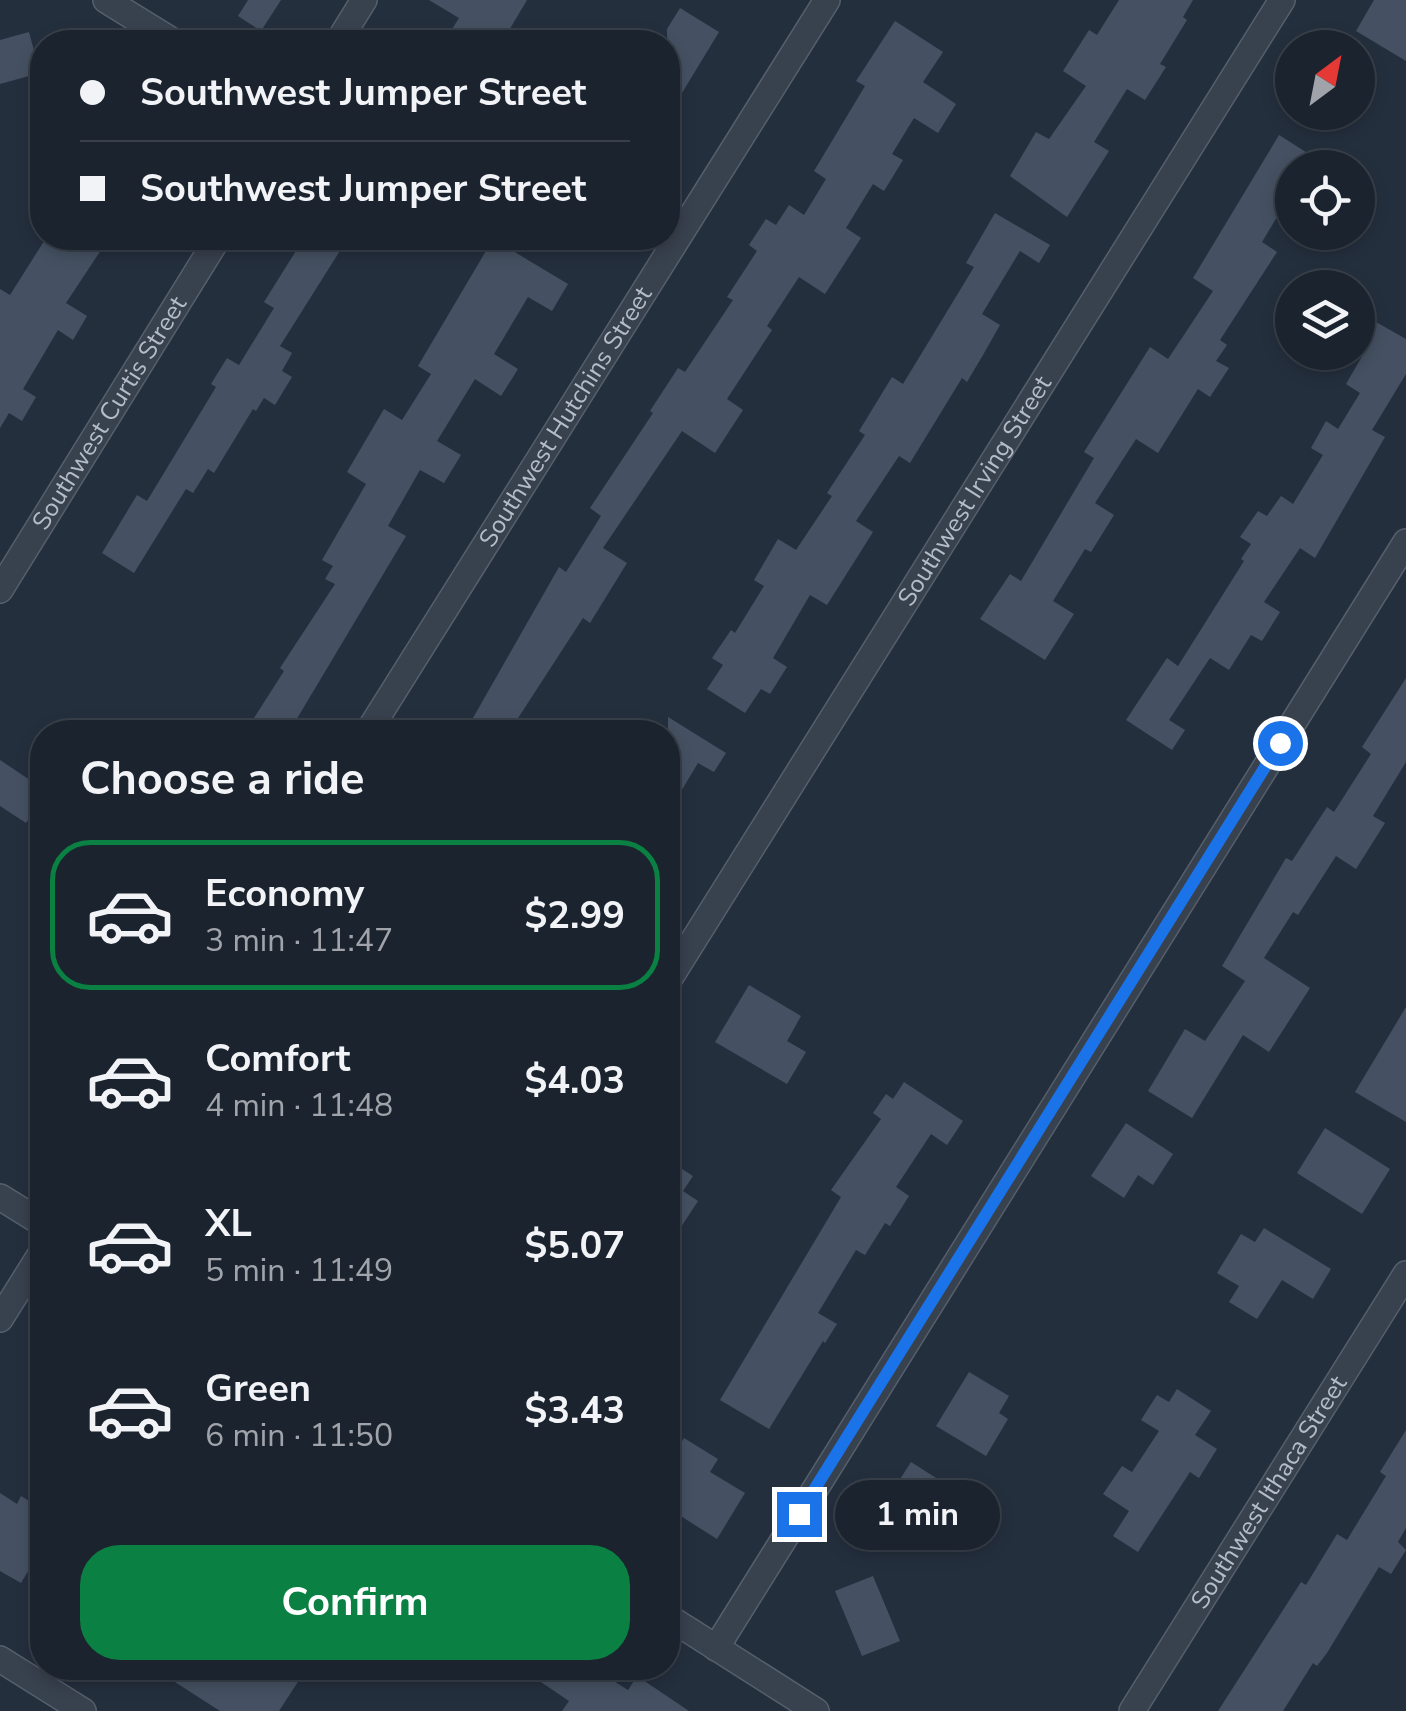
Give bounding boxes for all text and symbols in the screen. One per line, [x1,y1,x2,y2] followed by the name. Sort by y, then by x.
[1275,30,1375,130] north arrow
[1275,30,1375,370] map controls
[140,67,586,118] text: Southwest Jumper Street
[1275,150,1375,250] button: locate
[140,163,586,214] text: Southwest Jumper Street
[1275,270,1375,370] button: layers
[471,280,660,554] street label: Southwest Hutchins Street
[24,290,195,536] street label: Southwest Curtis Street
[890,369,1060,613] street label: Southwest Irving Street
[1258,721,1303,766] route start
[80,749,365,810] text: Choose a ride
[205,868,364,919] text: Economy
[85,870,175,960] icon: car
[524,890,625,941] text: $2.99
[205,919,393,962] text: 3 min · 11:47
[205,1033,350,1084] text: Comfort
[85,1035,175,1125] icon: car
[524,1055,625,1106] text: $4.03
[205,1084,393,1127] text: 4 min · 11:48
[205,1198,252,1249] text: XL
[85,1200,175,1290] icon: car
[524,1220,625,1271] text: $5.07
[205,1249,393,1292] text: 5 min · 11:49
[205,1363,311,1414] text: Green
[85,1365,175,1455] icon: car
[1183,1369,1355,1616] street label: Southwest Ithaca Street
[524,1385,625,1436] text: $3.43
[205,1414,393,1457] text: 6 min · 11:50
[834,1479,999,1549] callout: 1 min
[777,1492,822,1537] route end
[876,1493,959,1536] text: 1 min
[80,1545,630,1660] button: Confirm

